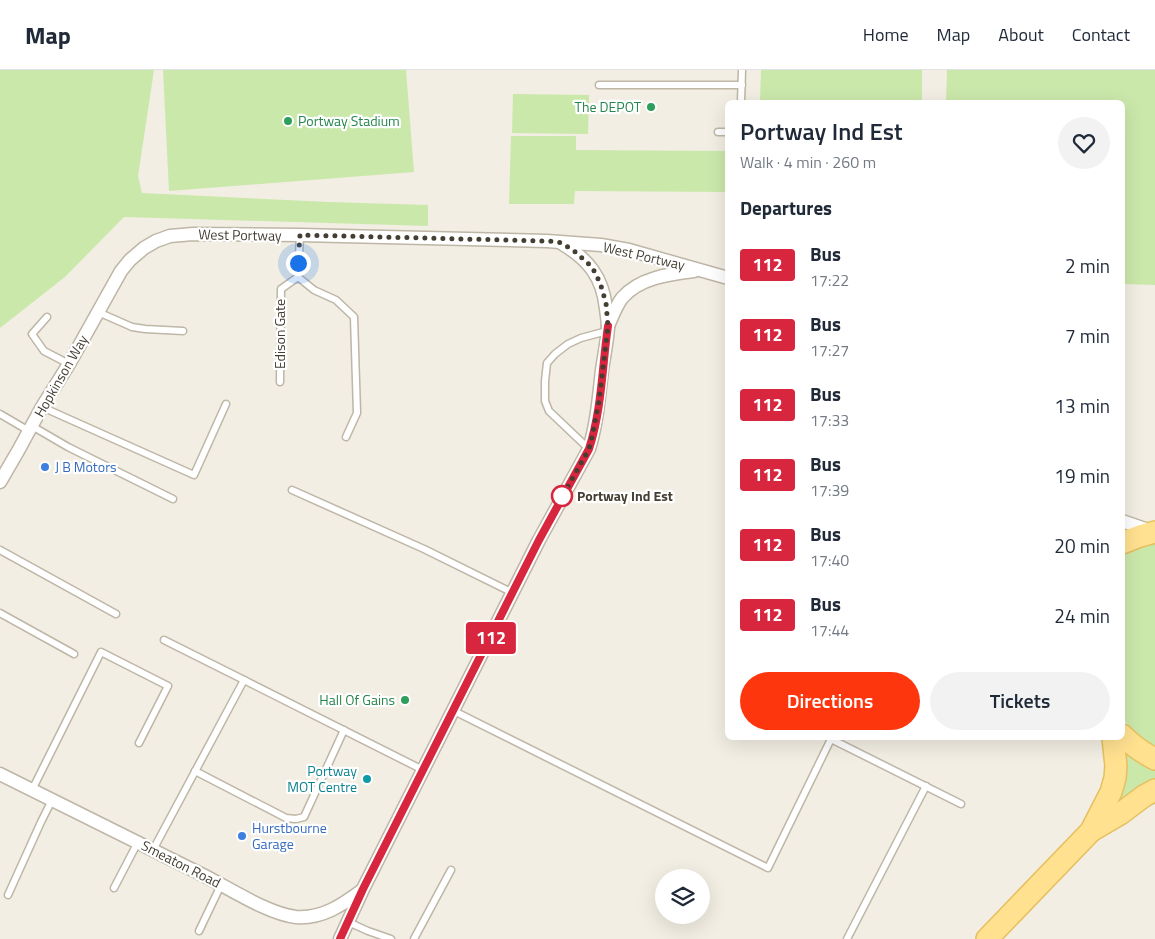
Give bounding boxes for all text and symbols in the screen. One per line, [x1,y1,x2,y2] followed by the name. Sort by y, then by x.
[25,17,71,53] text: Map
[863,21,909,48] text: Home
[937,21,970,48] text: Map
[998,21,1044,48] text: About
[1072,21,1130,48] text: Contact
[575,96,642,117] place label: The DEPOT
[645,101,657,113] marker: The DEPOT
[298,110,400,131] place label: Portway Stadium
[740,113,903,149] text: Portway Ind Est
[282,115,294,127] marker: Portway Stadium
[1058,117,1110,169] button: heart
[740,150,876,174] text: Walk · 4 min · 260 m
[740,193,832,222] text: Departures
[198,223,282,246] street label: West Portway
[601,236,687,275] street label: West Portway
[810,239,841,268] text: Bus
[286,251,311,276] your location
[752,251,783,278] text: 112
[1065,251,1110,280] text: 2 min
[810,268,849,292] text: 17:22
[269,299,290,369] street label: Edison Gate
[810,309,841,338] text: Bus
[752,321,783,348] text: 112
[1065,321,1110,350] text: 7 min
[29,331,93,421] street label: Hopkinson Way
[810,338,849,362] text: 17:27
[810,379,841,408] text: Bus
[752,391,783,418] text: 112
[1054,391,1110,420] text: 13 min
[810,408,849,432] text: 17:33
[810,449,841,478] text: Bus
[55,456,117,477] place label: J B Motors
[39,461,51,473] marker: J B Motors
[752,461,783,488] text: 112
[1054,461,1110,490] text: 19 min
[810,478,849,502] text: 17:39
[551,485,573,507] marker: Portway Ind Est
[577,485,673,506] place label: Portway Ind Est
[810,519,841,548] text: Bus
[752,531,783,558] text: 112
[1054,531,1110,560] text: 20 min
[810,548,849,572] text: 17:40
[810,589,841,618] text: Bus
[752,601,783,628] text: 112
[1054,601,1110,630] text: 24 min
[810,618,849,642] text: 17:44
[462,622,520,654] line badge: 112
[476,624,506,651] text: 112
[740,672,920,730] button: Directions
[930,672,1110,730] button: Tickets
[319,689,395,710] place label: Hall Of Gains
[399,694,411,706] marker: Hall Of Gains
[287,760,357,797] place label: Portway MOT Centre
[361,773,373,785] marker: Portway MOT Centre
[252,817,327,854] place label: Hurstbourne Garage
[236,830,248,842] marker: Hurstbourne Garage
[138,835,225,893] street label: Smeaton Road
[655,869,710,924] map controls
[655,869,710,924] button: layers

